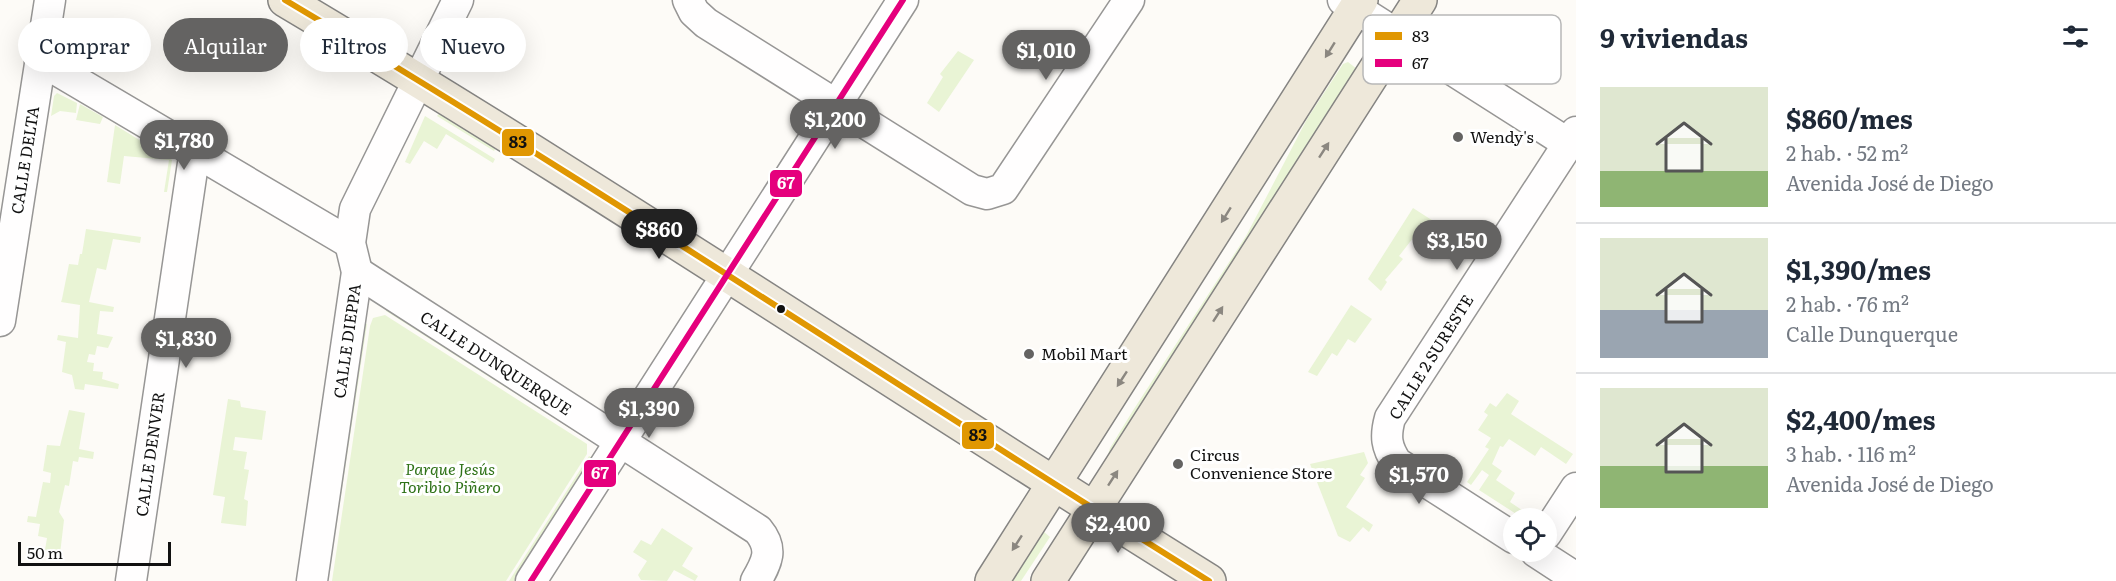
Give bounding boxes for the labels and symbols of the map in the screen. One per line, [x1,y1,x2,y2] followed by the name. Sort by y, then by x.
[1363,15,1561,84] legend
[1412,23,1430,47] text: 83
[997,30,1095,81] pin: $1,010
[1325,41,1336,58] one-way arrow
[1412,50,1429,74] text: 67
[786,99,884,150] pin: $1,200
[4,104,44,216] street label: CALLE DELTA
[135,120,233,171] pin: $1,780
[1470,124,1534,148] place label: Wendy's
[501,128,535,157] line badge: 83
[509,129,527,153] text: 83
[1451,130,1465,144] marker: Wendy's
[1318,142,1329,158] one-way arrow
[769,169,803,198] line badge: 67
[777,170,795,194] text: 67
[1221,206,1232,223] one-way arrow
[623,209,695,260] pin: $860
[1408,220,1506,271] pin: $3,150
[326,282,366,400] street label: CALLE DIEPPA
[1382,289,1478,424] street label: CALLE 2 SURESTE
[775,303,787,315] unlabelled marker
[416,304,577,420] street label: CALLE DUNQUERQUE
[1212,306,1223,322] one-way arrow
[137,318,235,369] pin: $1,830
[1041,341,1128,365] place label: Mobil Mart
[1022,347,1036,361] marker: Mobil Mart
[1117,371,1128,387] one-way arrow
[600,388,698,439] pin: $1,390
[128,390,170,518] street label: CALLE DENVER
[961,421,995,450] line badge: 83
[969,422,987,446] text: 83
[1190,442,1332,484] place label: Circus Convenience Store
[1370,454,1468,505] pin: $1,570
[399,456,501,498] park label: Parque Jesús Toribio Piñero
[1171,457,1185,471] marker: Circus Convenience Store
[583,459,617,488] line badge: 67
[591,460,609,484] text: 67
[1107,470,1118,486] one-way arrow
[1069,503,1167,554] pin: $2,400
[1011,535,1022,551] one-way arrow
[18,539,171,566] scale bar

